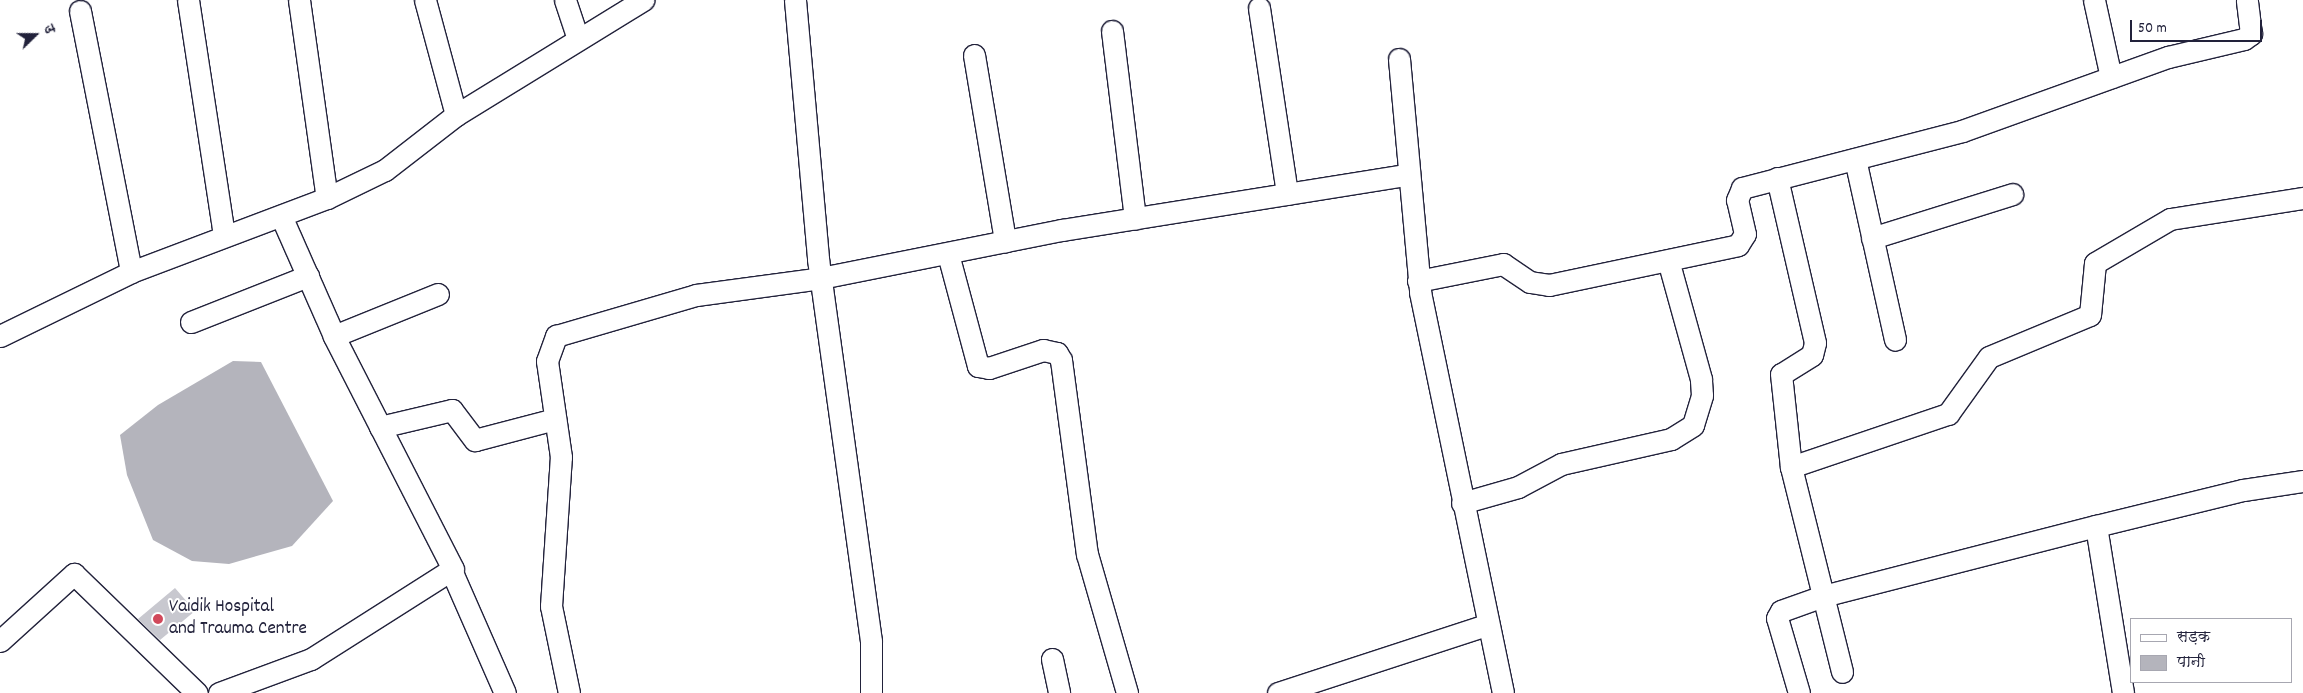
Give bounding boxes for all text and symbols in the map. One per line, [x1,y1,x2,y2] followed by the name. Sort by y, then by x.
[10,10,60,60] north arrow
[2133,10,2266,42] scale bar
[2138,18,2167,40] text: 50 m
[38,22,60,37] text: उ
[169,597,307,641] place label: Vaidik Hospital and Trauma Centre
[151,612,165,626] marker: Vaidik Hospital and Trauma Centre
[2130,618,2293,683] legend
[2177,627,2210,649] text: सड़क
[2177,652,2205,674] text: पानी

